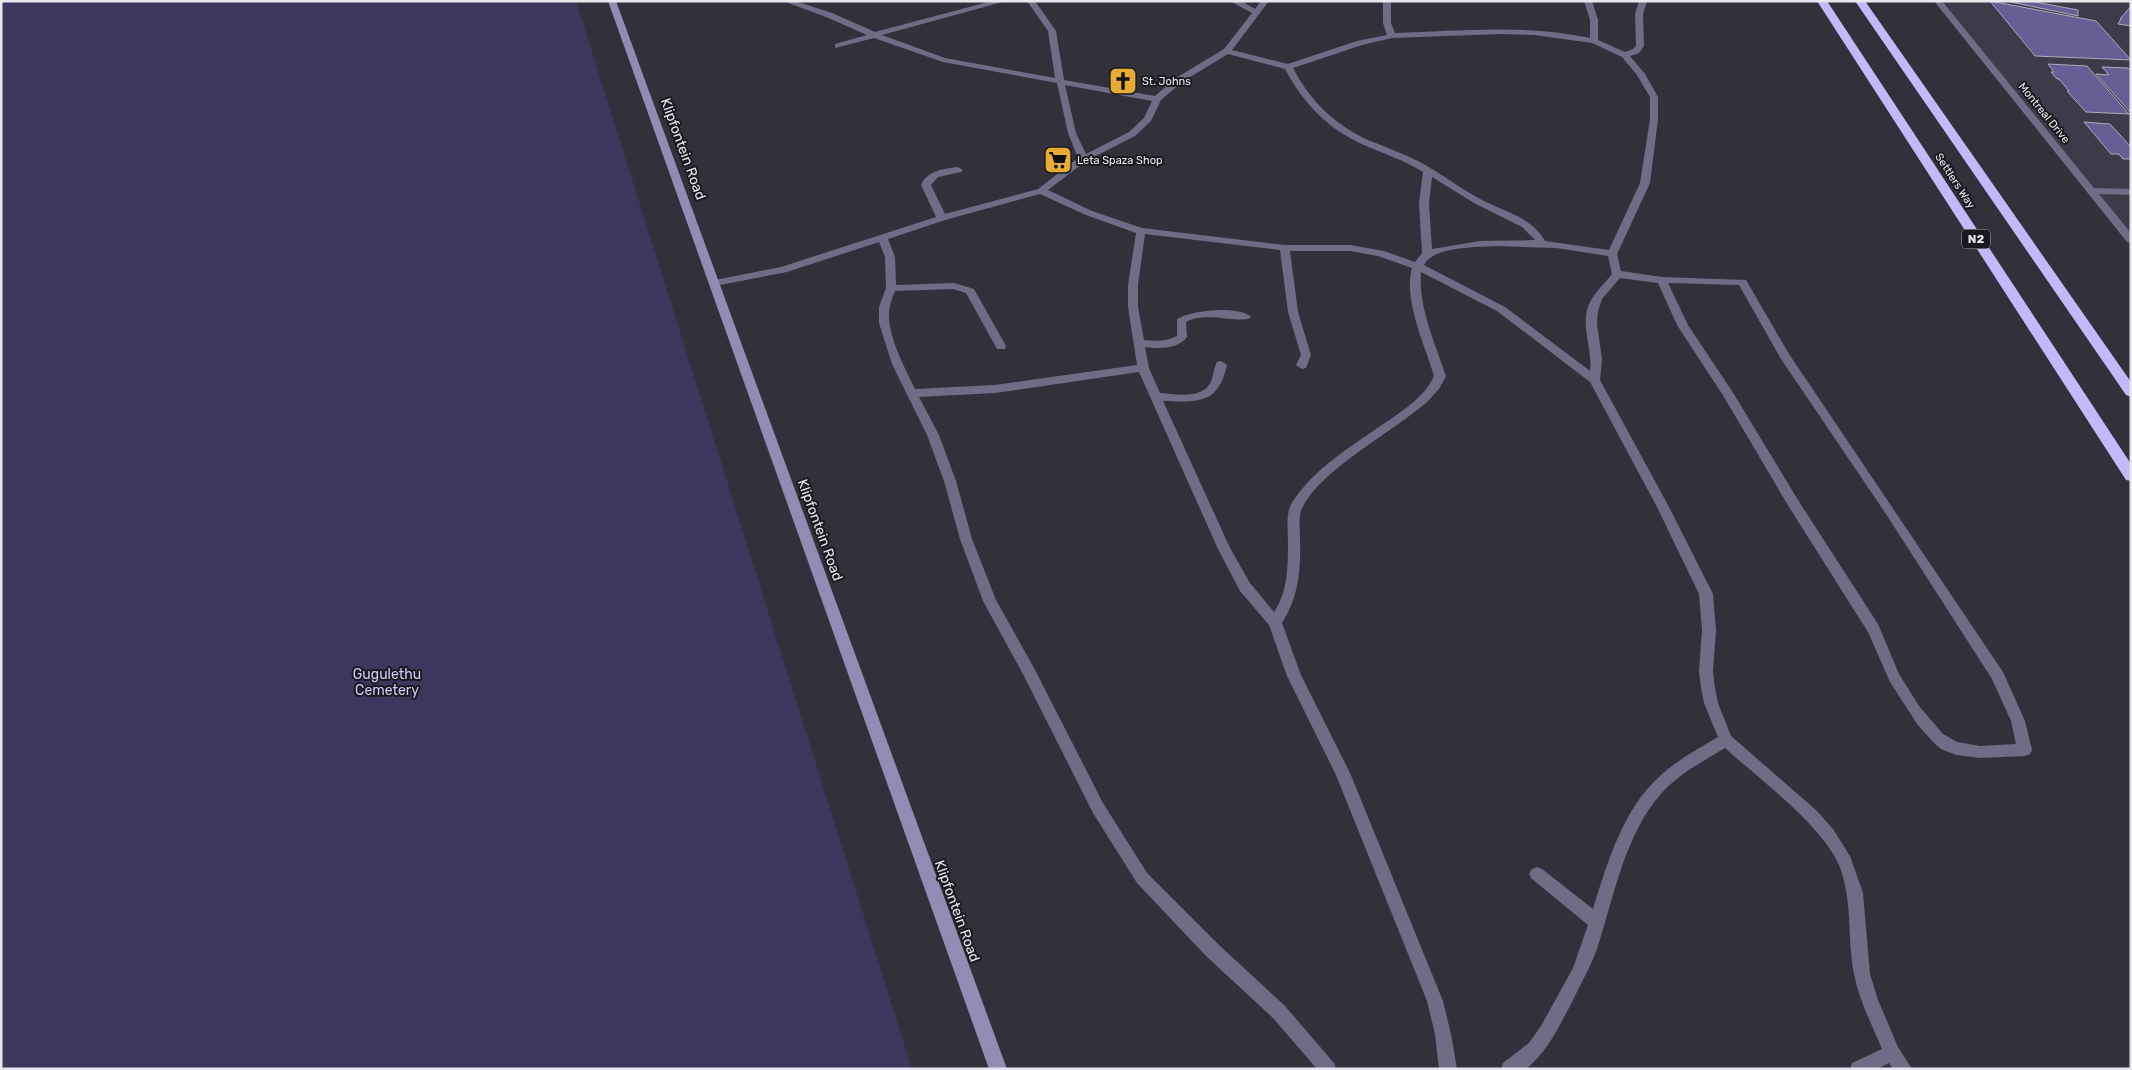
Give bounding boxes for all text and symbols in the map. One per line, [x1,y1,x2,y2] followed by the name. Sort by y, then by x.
[1108,66,1138,96] church icon: St. Johns
[1142,75,1191,88] place label: St. Johns
[2016,80,2072,146] street label: Montreal Drive
[657,96,709,202] street label: Klipfontein Road
[1043,145,1073,175] supermarket icon: Leta Spaza Shop
[1932,151,1978,211] street label: Settlers Way
[1077,154,1163,167] place label: Leta Spaza Shop
[1962,230,1990,248] road number: N2
[794,477,846,583] street label: Klipfontein Road
[353,666,421,699] park label: Gugulethu Cemetery
[931,858,983,964] street label: Klipfontein Road

